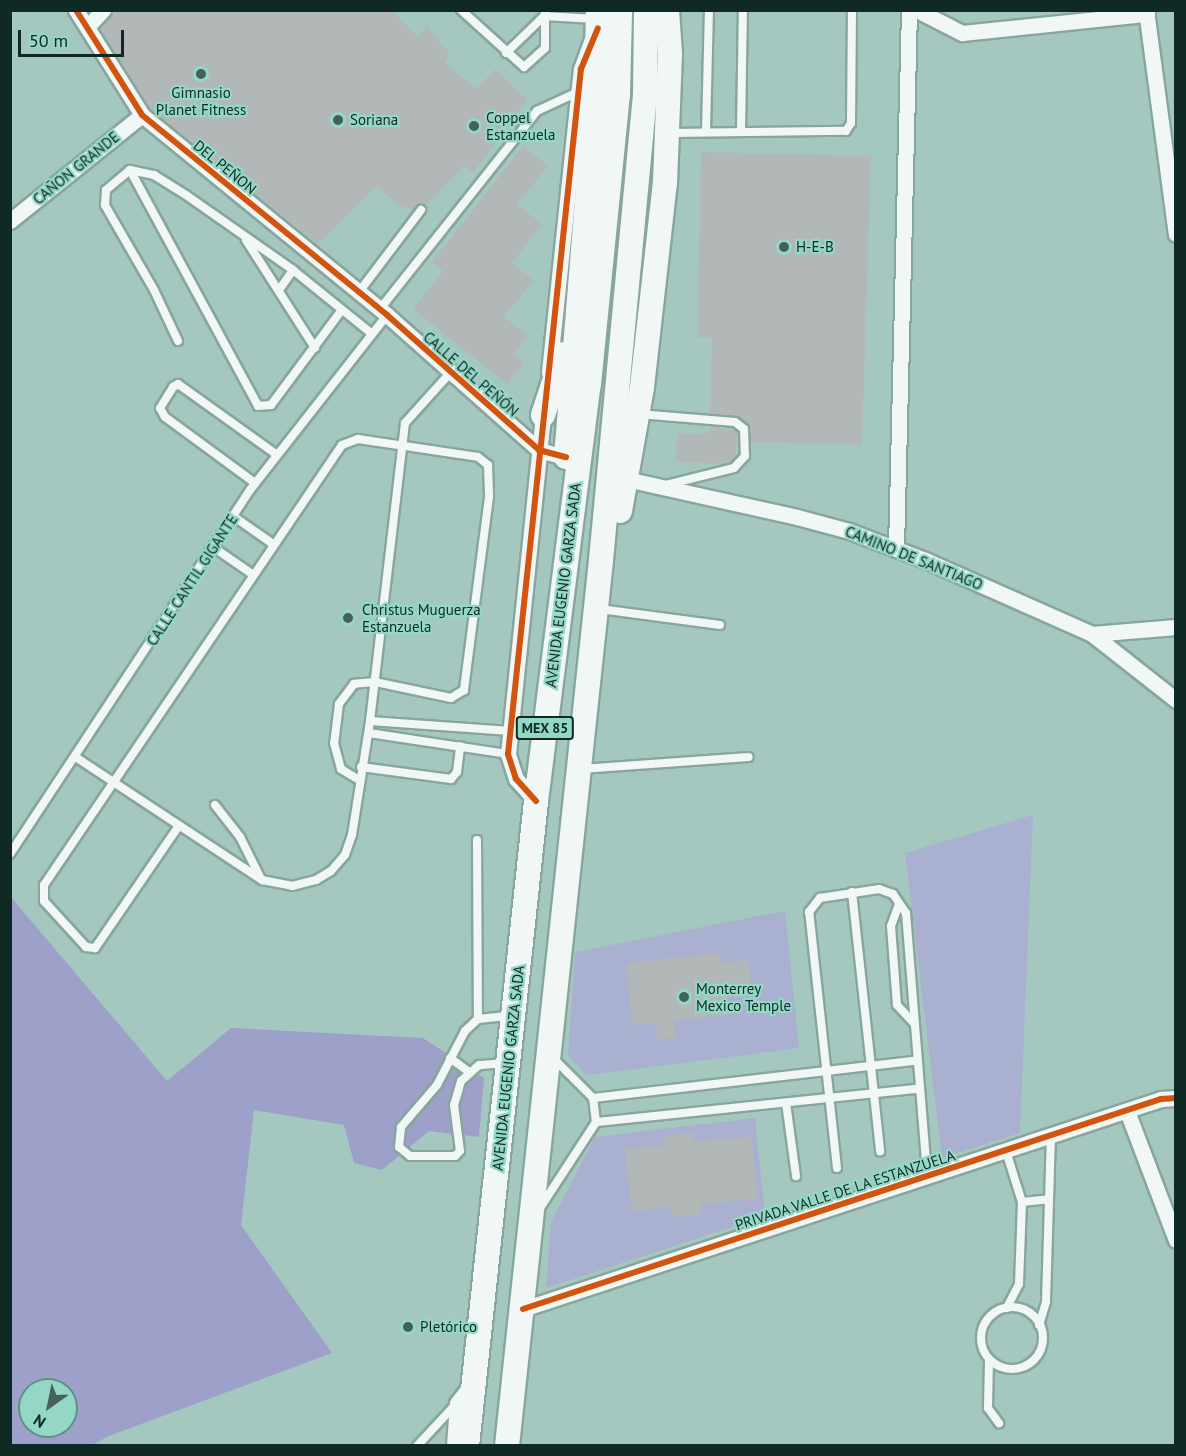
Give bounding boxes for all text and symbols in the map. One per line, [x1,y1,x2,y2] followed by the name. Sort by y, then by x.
[21,18,128,56] scale bar
[29,29,68,52] text: 50 m
[194,67,208,81] marker: Gimnasio Planet Fitness
[156,83,246,118] place label: Gimnasio Planet Fitness
[486,108,555,143] place label: Coppel Estanzuela
[350,111,398,129] place label: Soriana
[331,113,345,127] marker: Soriana
[467,119,481,133] marker: Coppel Estanzuela
[29,128,123,208] street label: CAÑON GRANDE
[190,136,260,198] street label: DEL PEÑON
[796,238,834,256] place label: H-E-B
[777,240,791,254] marker: H-E-B
[419,328,523,420] street label: CALLE DEL PEÑÓN
[541,481,585,689] street label: AVENIDA EUGENIO GARZA SADA
[143,511,241,649] street label: CALLE CANTIL GIGANTE
[843,522,985,594] street label: CAMINO DE SANTIAGO
[362,600,481,635] place label: Christus Muguerza Estanzuela
[339,609,357,627] marker: Christus Muguerza Estanzuela
[515,717,575,739] road number: MEX 85
[488,964,528,1172] street label: AVENIDA EUGENIO GARZA SADA
[696,979,792,1014] place label: Monterrey Mexico Temple
[677,990,691,1004] marker: Monterrey Mexico Temple
[732,1146,958,1234] street label: PRIVADA VALLE DE LA ESTANZUELA
[420,1318,477,1336] place label: Pletórico
[401,1320,415,1334] marker: Pletórico
[18,1378,78,1438] north arrow
[29,1410,49,1433] text: N

